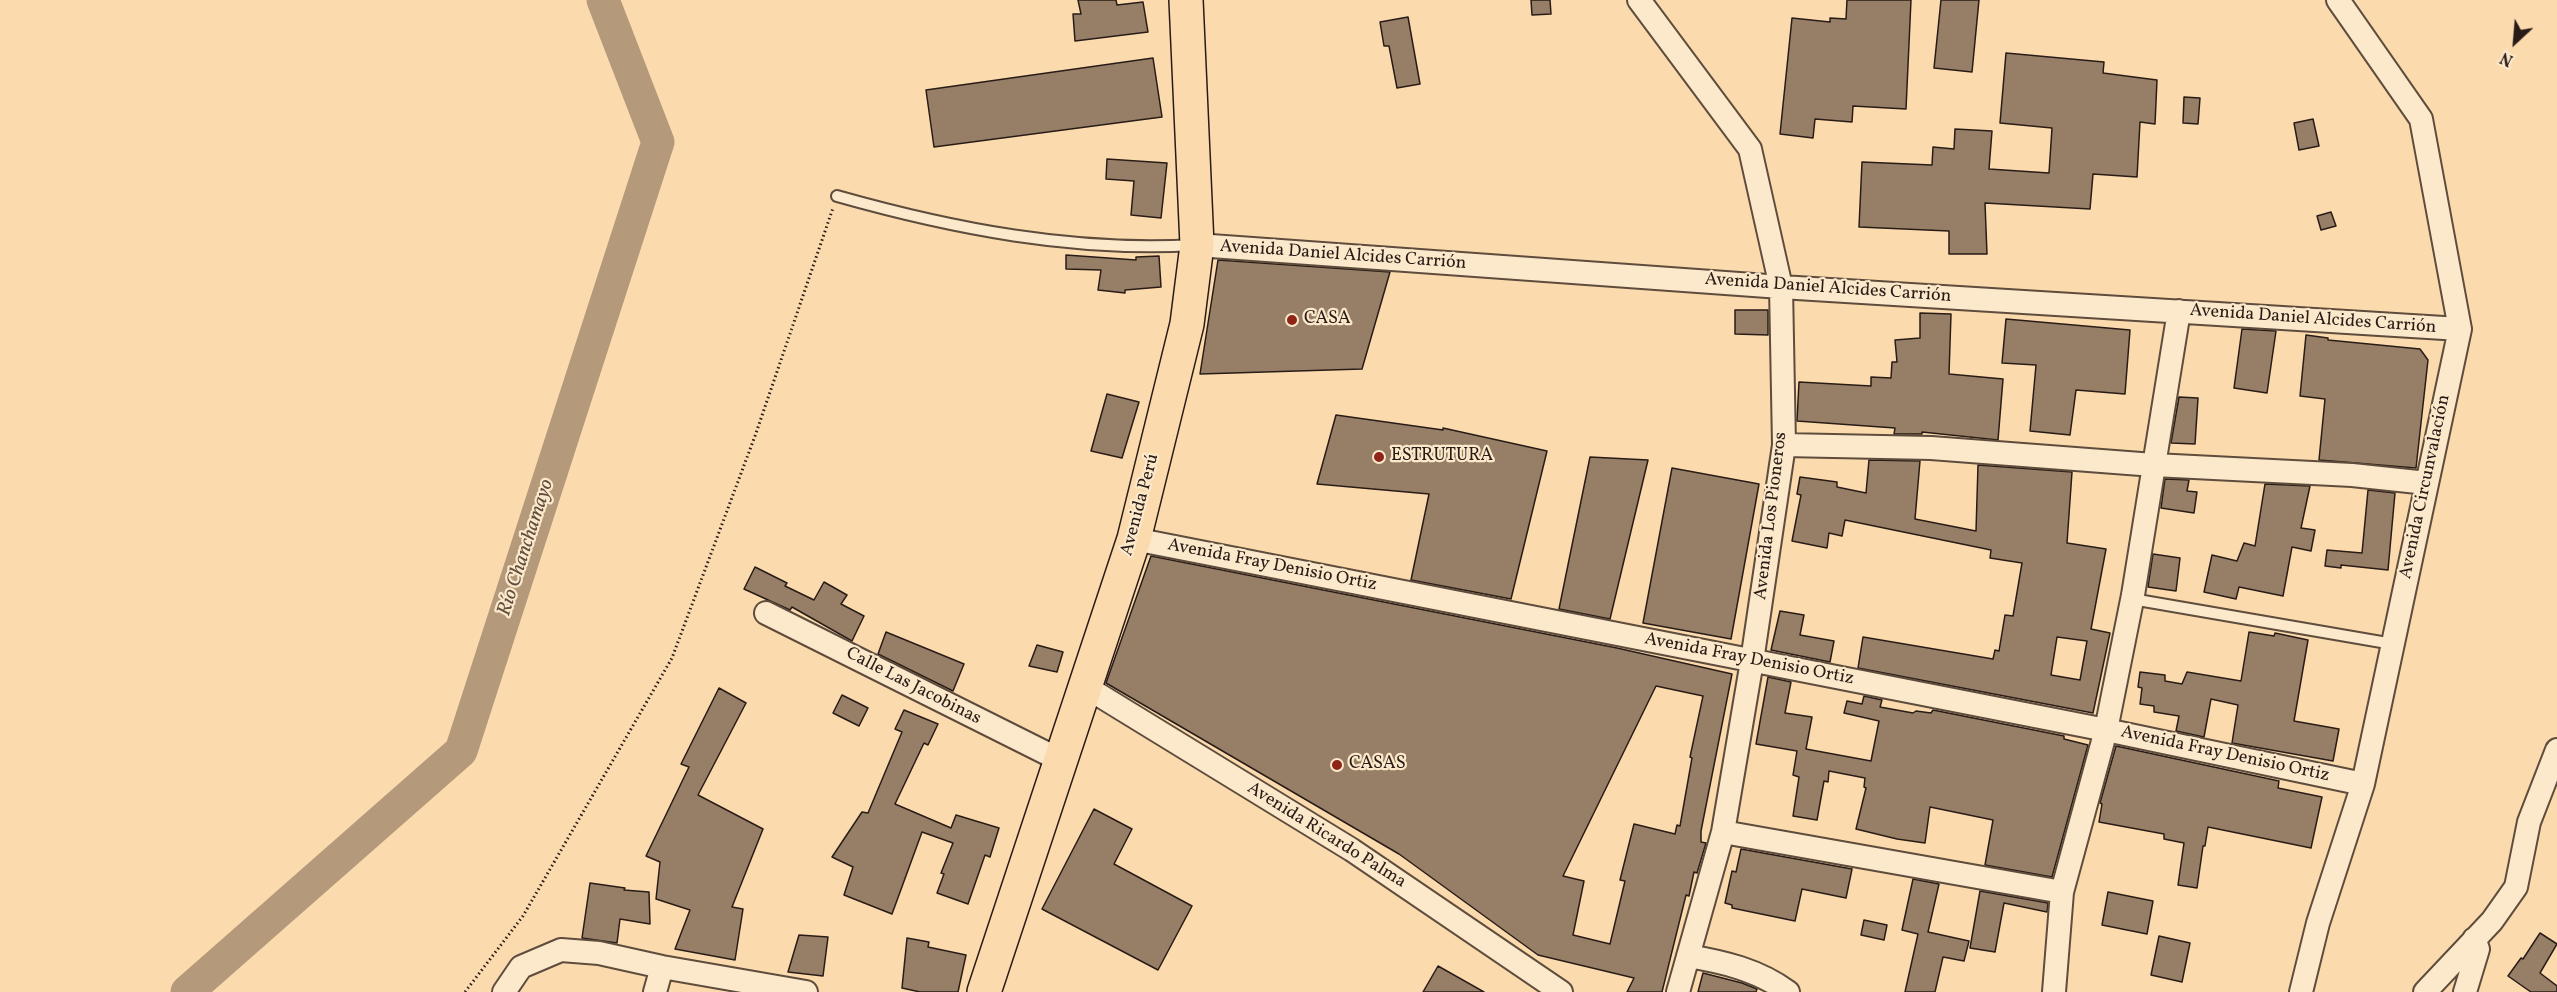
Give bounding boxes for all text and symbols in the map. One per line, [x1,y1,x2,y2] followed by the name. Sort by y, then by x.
[2485,12,2545,72] north arrow
[2497,46,2517,71] text: N
[1219,237,1467,275] street label: Avenida Daniel Alcides Carrión
[1704,270,1952,308] street label: Avenida Daniel Alcides Carrión
[2189,301,2437,339] street label: Avenida Daniel Alcides Carrión
[1304,309,1351,331] place label: CASA
[1285,313,1299,327] marker: CASA
[2396,393,2456,581] street label: Avenida Circunvalación
[1751,431,1793,601] street label: Avenida Los Pioneros
[1391,446,1493,468] place label: ESTRUTURA
[1372,450,1386,464] marker: ESTRUTURA
[1117,452,1165,558] street label: Avenida Perú
[494,477,560,619] water label: Río Chanchamayo
[1166,535,1378,597] street label: Avenida Fray Denisio Ortiz
[1643,629,1855,691] street label: Avenida Fray Denisio Ortiz
[842,644,984,730] street label: Calle Las Jacobinas
[2119,722,2331,788] street label: Avenida Fray Denisio Ortiz
[1349,754,1406,776] place label: CASAS
[1330,758,1344,772] marker: CASAS
[1242,778,1410,894] street label: Avenida Ricardo Palma

